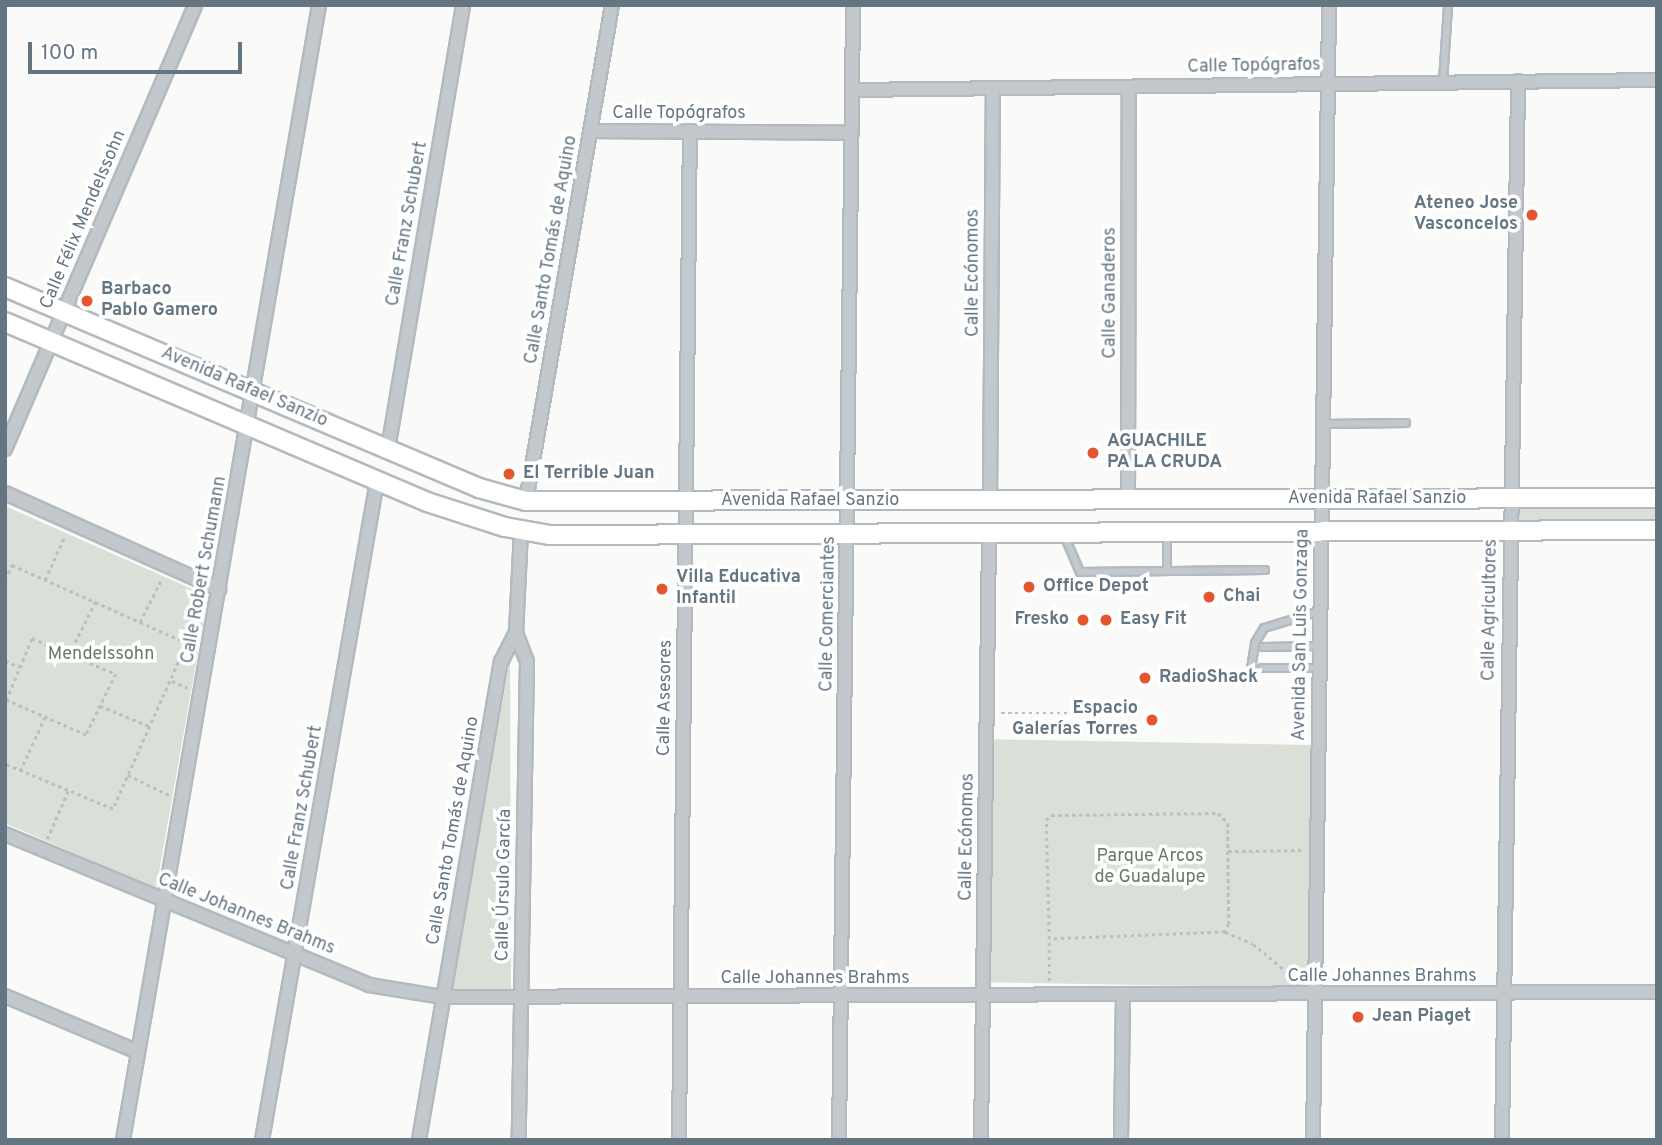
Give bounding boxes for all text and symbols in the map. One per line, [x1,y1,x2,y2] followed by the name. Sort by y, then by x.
[32,28,245,72] scale bar
[41,40,98,67] text: 100 m
[1187,55,1321,79] street label: Calle Topógrafos
[612,103,746,125] street label: Calle Topógrafos
[37,127,131,313] street label: Calle Félix Mendelssohn
[521,133,583,367] street label: Calle Santo Tomás de Aquino
[383,140,433,308] street label: Calle Franz Schubert
[1414,194,1518,236] place label: Ateneo Jose Vasconcelos
[1524,207,1540,223] marker: Ateneo Jose Vasconcelos
[963,209,985,337] street label: Calle Ecónomos
[1100,227,1122,359] street label: Calle Ganaderos
[101,280,218,322] place label: Barbaco Pablo Gamero
[79,293,95,309] marker: Barbaco Pablo Gamero
[158,343,330,433] street label: Avenida Rafael Sanzio
[1107,432,1224,474] place label: AGUACHILE PA LA CRUDA
[1085,445,1101,461] marker: AGUACHILE PA LA CRUDA
[523,463,655,485] place label: El Terrible Juan
[501,466,517,482] marker: El Terrible Juan
[178,475,232,665] street label: Calle Robert Schumann
[1288,488,1466,510] street label: Avenida Rafael Sanzio
[721,490,899,512] street label: Avenida Rafael Sanzio
[1289,529,1315,741] street label: Avenida San Luis Gonzaga
[817,536,841,692] street label: Calle Comerciantes
[1479,538,1503,682] street label: Calle Agricultores
[676,568,801,610] place label: Villa Educativa Infantil
[1043,576,1149,598] place label: Office Depot
[1021,579,1037,595] marker: Office Depot
[654,581,670,597] marker: Villa Educativa Infantil
[1223,586,1260,608] place label: Chai
[1201,589,1217,605] marker: Chai
[1014,609,1069,631] place label: Fresko
[1120,609,1187,631] place label: Easy Fit
[1075,612,1091,628] marker: Fresko
[1098,612,1114,628] marker: Easy Fit
[654,639,678,757] street label: Calle Asesores
[48,644,154,666] park label: Mendelssohn
[1159,667,1258,689] place label: RadioShack
[1137,670,1153,686] marker: RadioShack
[1012,699,1138,742] place label: Espacio Galerías Torres
[1144,712,1160,728] marker: Espacio Galerías Torres
[423,714,485,948] street label: Calle Santo Tomás de Aquino
[278,724,328,892] street label: Calle Franz Schubert
[956,773,980,901] street label: Calle Ecónomos
[493,808,517,962] street label: Calle Úrsulo García
[1094,847,1206,890] park label: Parque Arcos de Guadalupe
[154,870,338,960] street label: Calle Johannes Brahms
[1287,966,1477,988] street label: Calle Johannes Brahms
[720,968,910,990] street label: Calle Johannes Brahms
[1372,1006,1471,1028] place label: Jean Piaget
[1350,1009,1366,1025] marker: Jean Piaget

